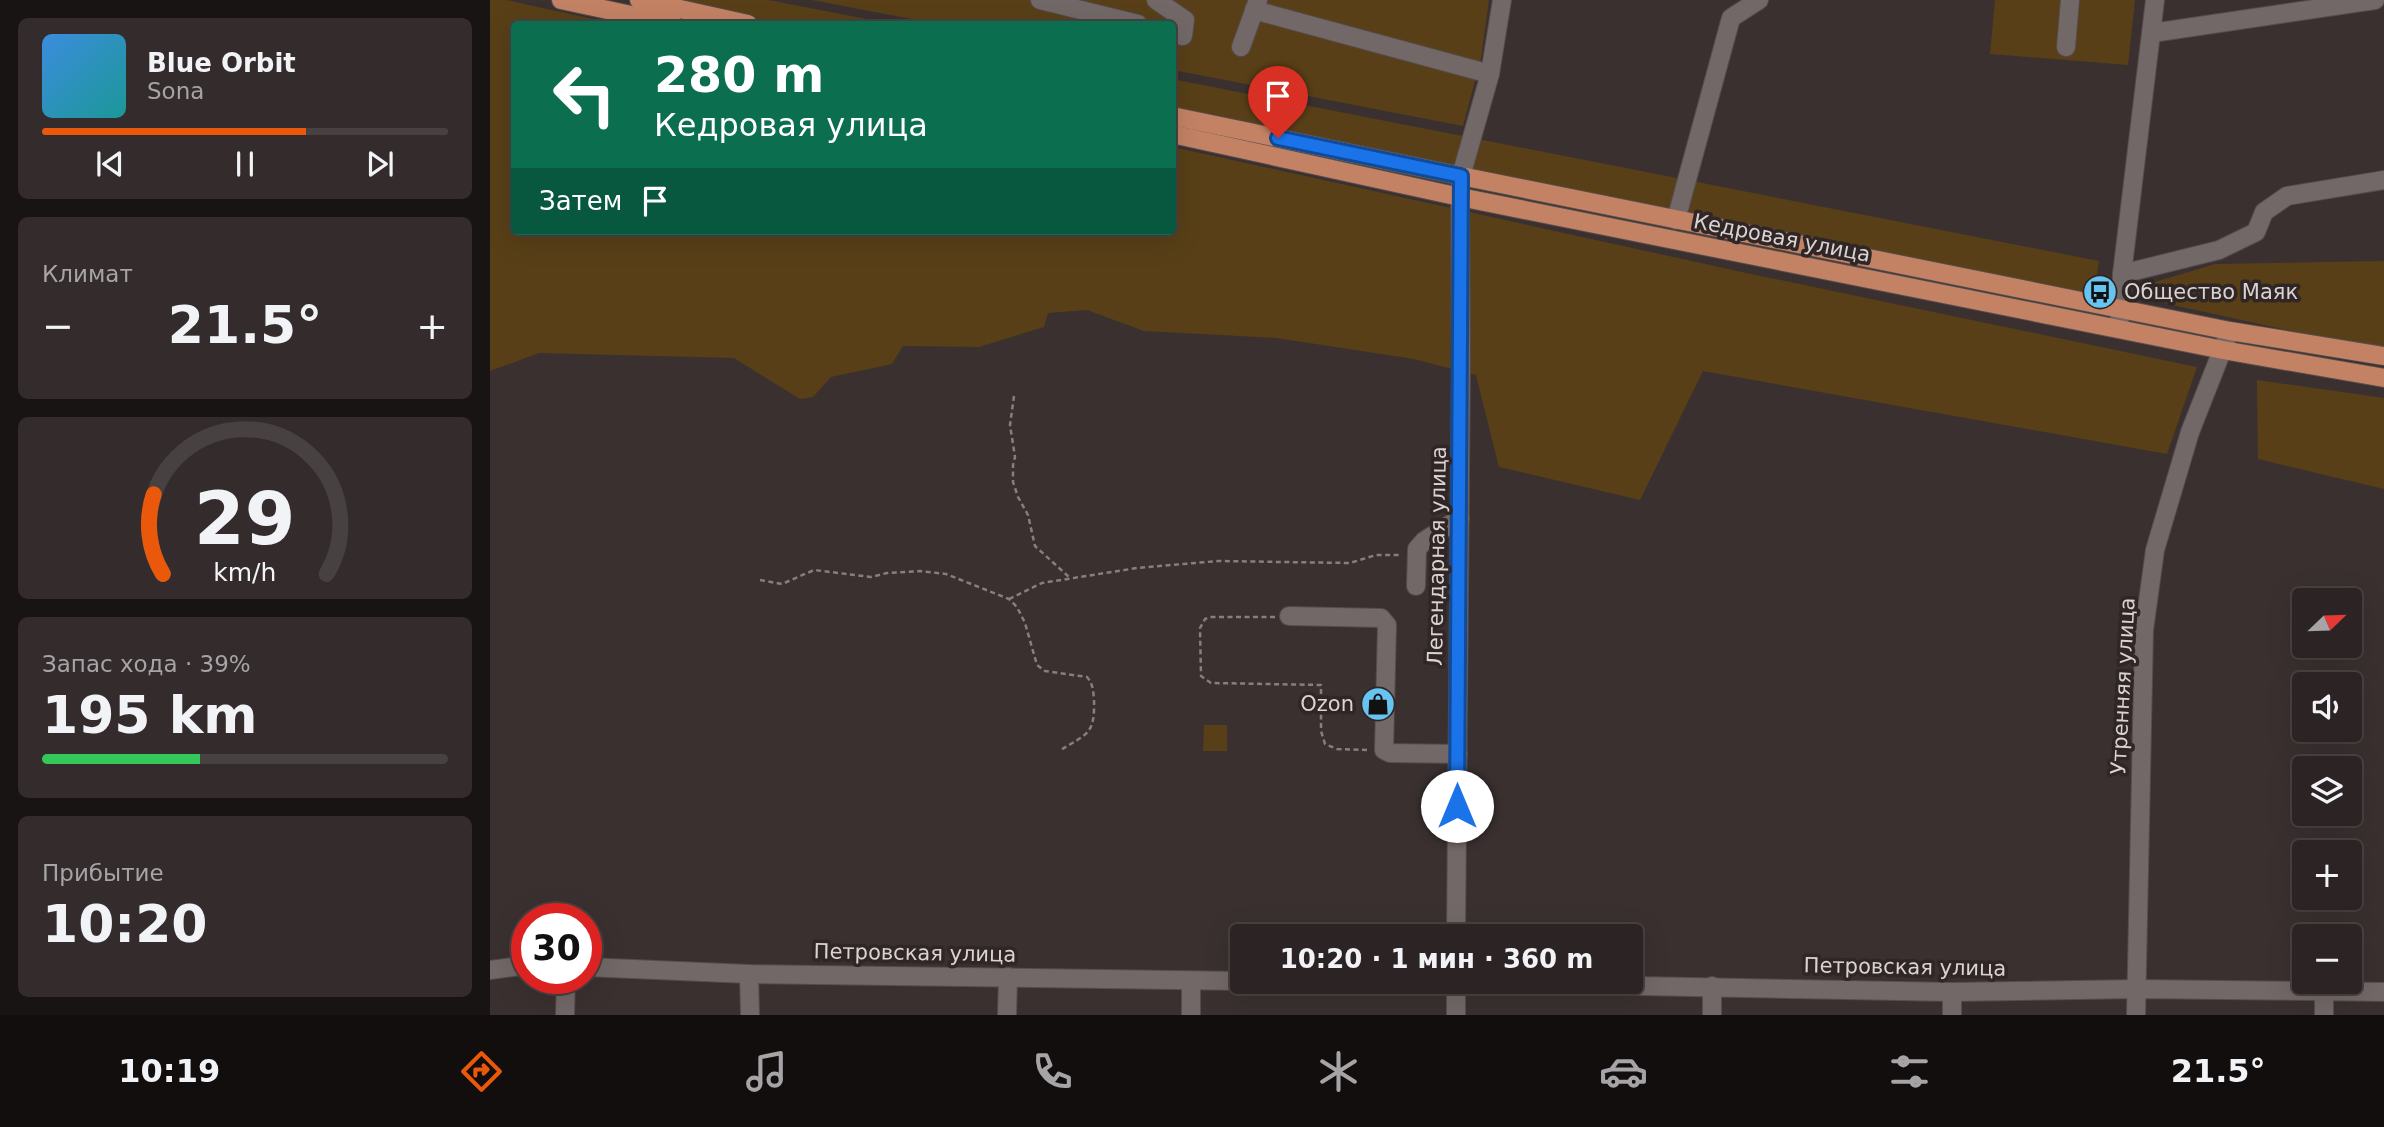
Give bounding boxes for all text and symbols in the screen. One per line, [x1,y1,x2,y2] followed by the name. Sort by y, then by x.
[654,47,824,104] text: 280 m
[147,48,296,78] text: Blue Orbit
[539,49,630,140] icon: left
[1248,66,1308,138] pin
[1259,77,1297,115] icon: arrive
[147,78,204,104] text: Sona
[654,106,928,144] text: Кедровая улица
[91,145,129,183] icon: previous
[226,145,264,183] icon: pause
[361,145,399,183] icon: next
[636,182,674,220] icon: arrive
[539,186,622,216] text: Затем
[1691,209,1873,267] street label: Кедровая улица
[42,261,133,287] text: Климат
[2081,273,2119,311] bus stop icon: Общество Маяк
[2124,280,2298,304] place label: Общество Маяк
[168,295,322,355] text: 21.5°
[42,304,74,348] text: −
[416,304,448,348] text: +
[1423,446,1451,666] street label: Легендарная улица
[194,476,296,561] text: 29
[213,557,277,586] text: km/h
[2292,588,2362,658] north arrow
[2292,588,2362,994] map controls
[2106,597,2140,775] street label: Утренняя улица
[42,651,251,677] text: Запас хода · 39%
[2292,672,2362,742] button: sound
[42,685,257,745] text: 195 km
[1359,685,1397,723] shop icon: Ozon
[1300,692,1354,716] place label: Ozon
[2292,756,2362,826] button: layers
[1420,769,1494,843] position arrow
[2292,840,2362,910] button: +
[42,860,164,886] text: Прибытие
[42,894,208,954] text: 10:20
[511,903,602,994] speed limit sign: 30
[2292,924,2362,994] button: −
[814,939,1016,967] street label: Петровская улица
[1280,944,1593,974] text: 10:20 · 1 мин · 360 m
[1804,953,2006,981] street label: Петровская улица
[457,1047,506,1096] icon: directions
[742,1047,791,1096] icon: music
[1028,1047,1077,1096] icon: phone
[1314,1047,1363,1096] icon: climate
[1599,1047,1648,1096] icon: car
[1885,1047,1934,1096] icon: filters
[118,1052,220,1090] text: 10:19
[2171,1052,2266,1090] text: 21.5°

